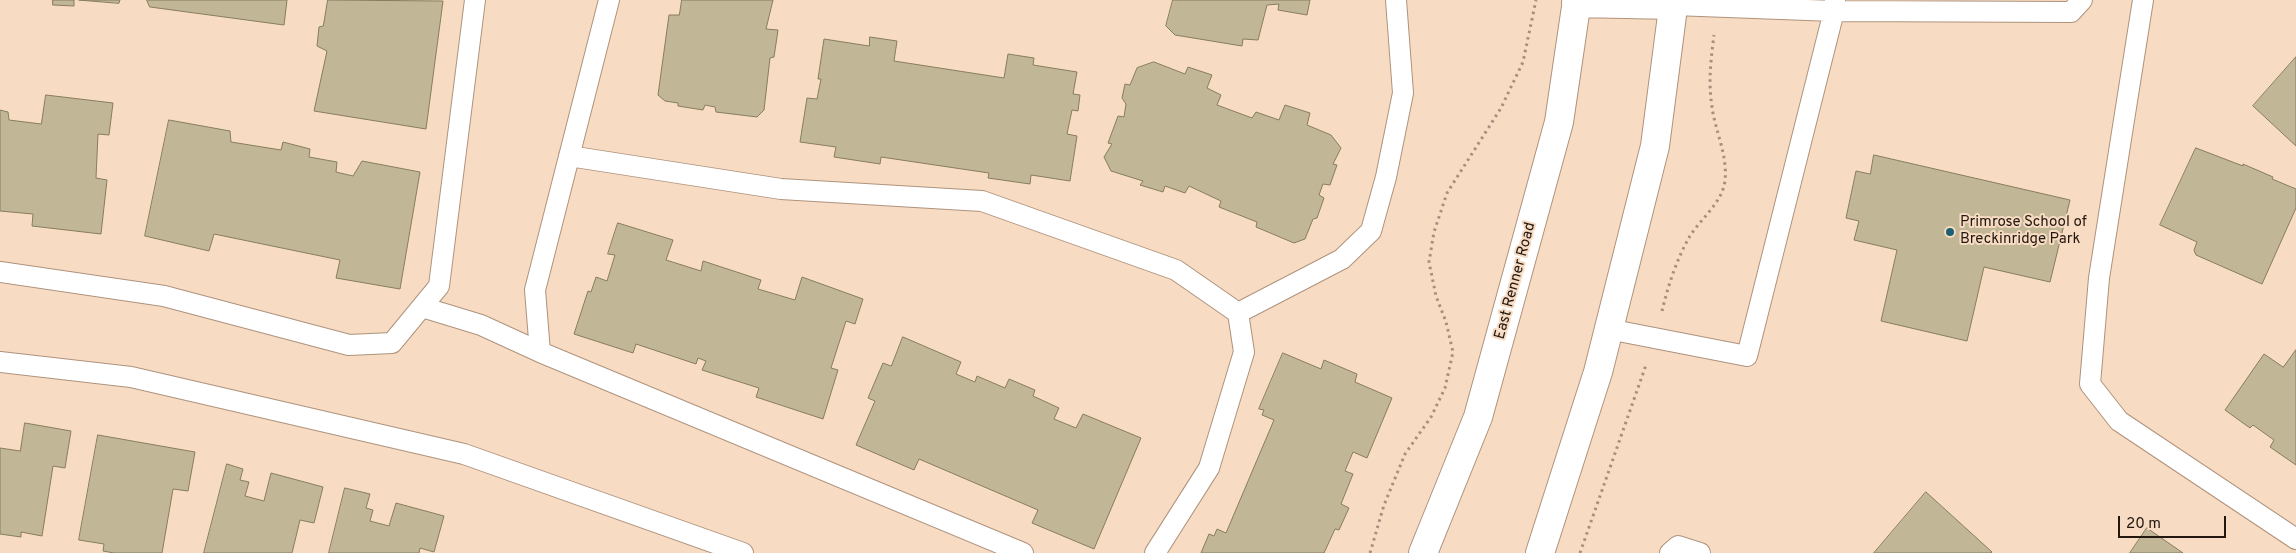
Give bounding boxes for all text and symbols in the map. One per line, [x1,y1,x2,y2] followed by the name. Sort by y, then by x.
[1960,214,2087,249] place label: Primrose School of Breckinridge Park
[1492,221,1540,341] street label: East Renner Road
[1944,226,1956,238] marker: Primrose School of Breckinridge Park
[2121,506,2228,538] scale bar
[2126,515,2161,534] text: 20 m

